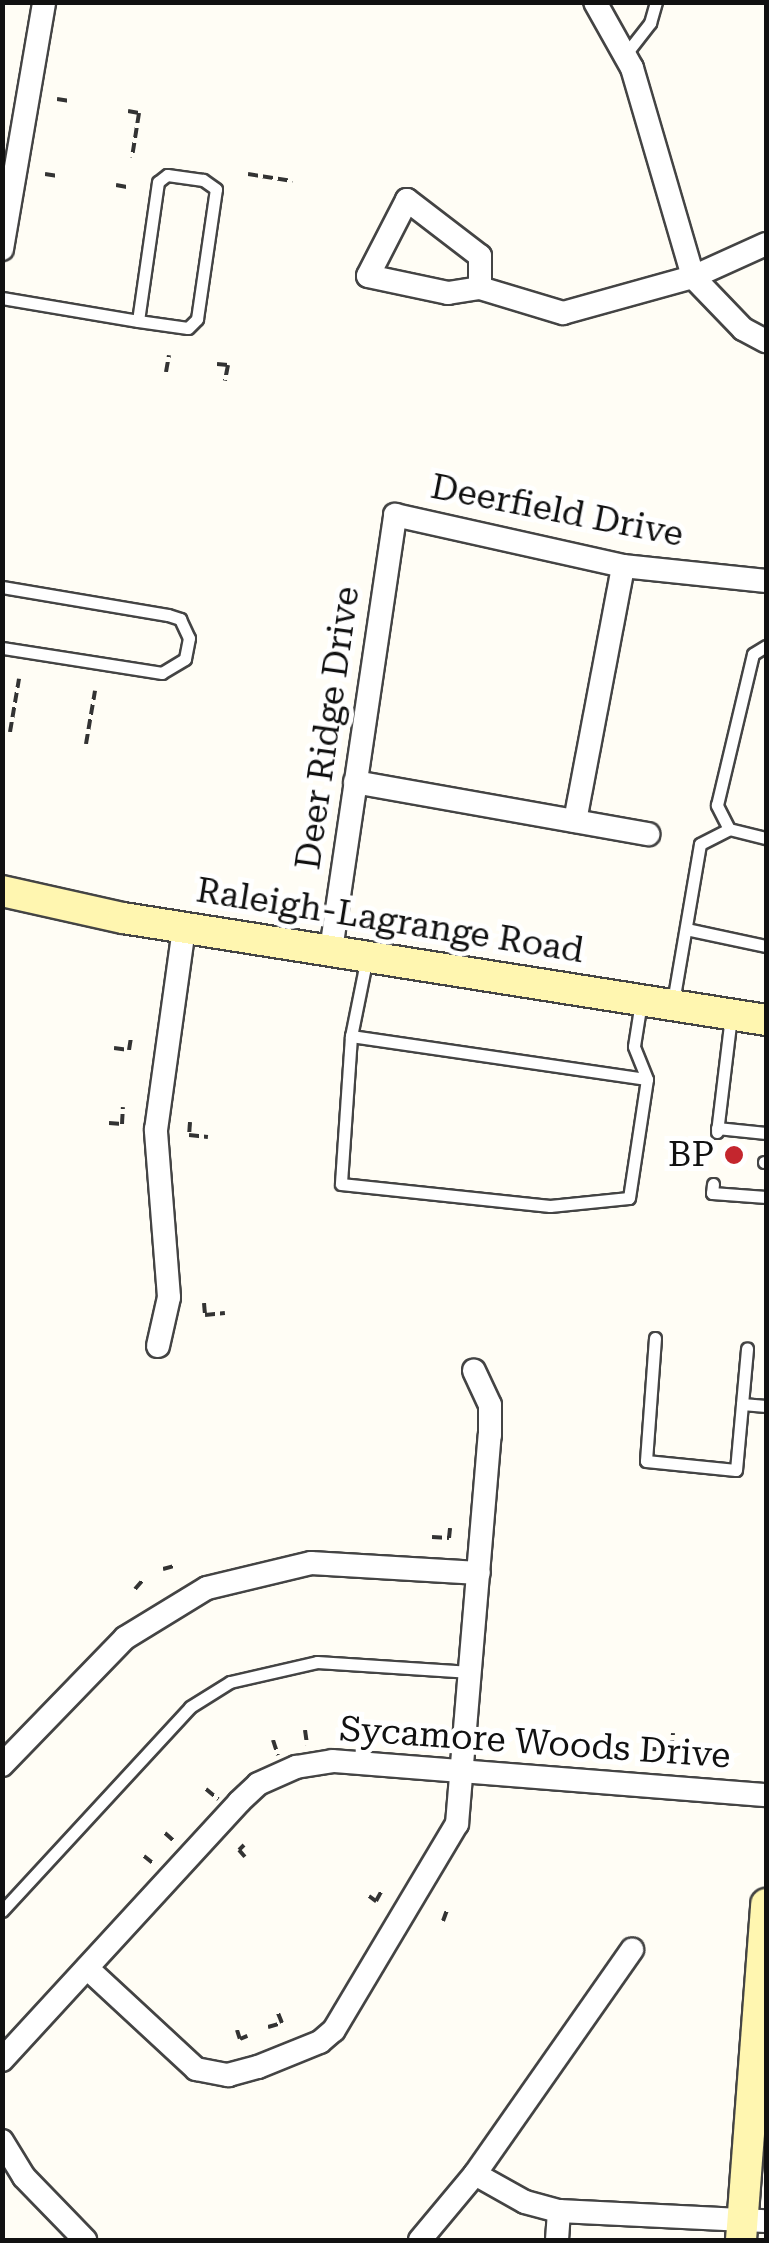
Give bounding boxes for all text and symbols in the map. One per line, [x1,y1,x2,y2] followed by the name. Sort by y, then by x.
[427,466,687,556] street label: Deerfield Drive
[287,584,369,872] street label: Deer Ridge Drive
[193,870,587,972] street label: Raleigh-Lagrange Road
[668,1134,714,1176] place label: BP
[723,1144,745,1166] marker: BP
[338,1708,732,1778] street label: Sycamore Woods Drive

